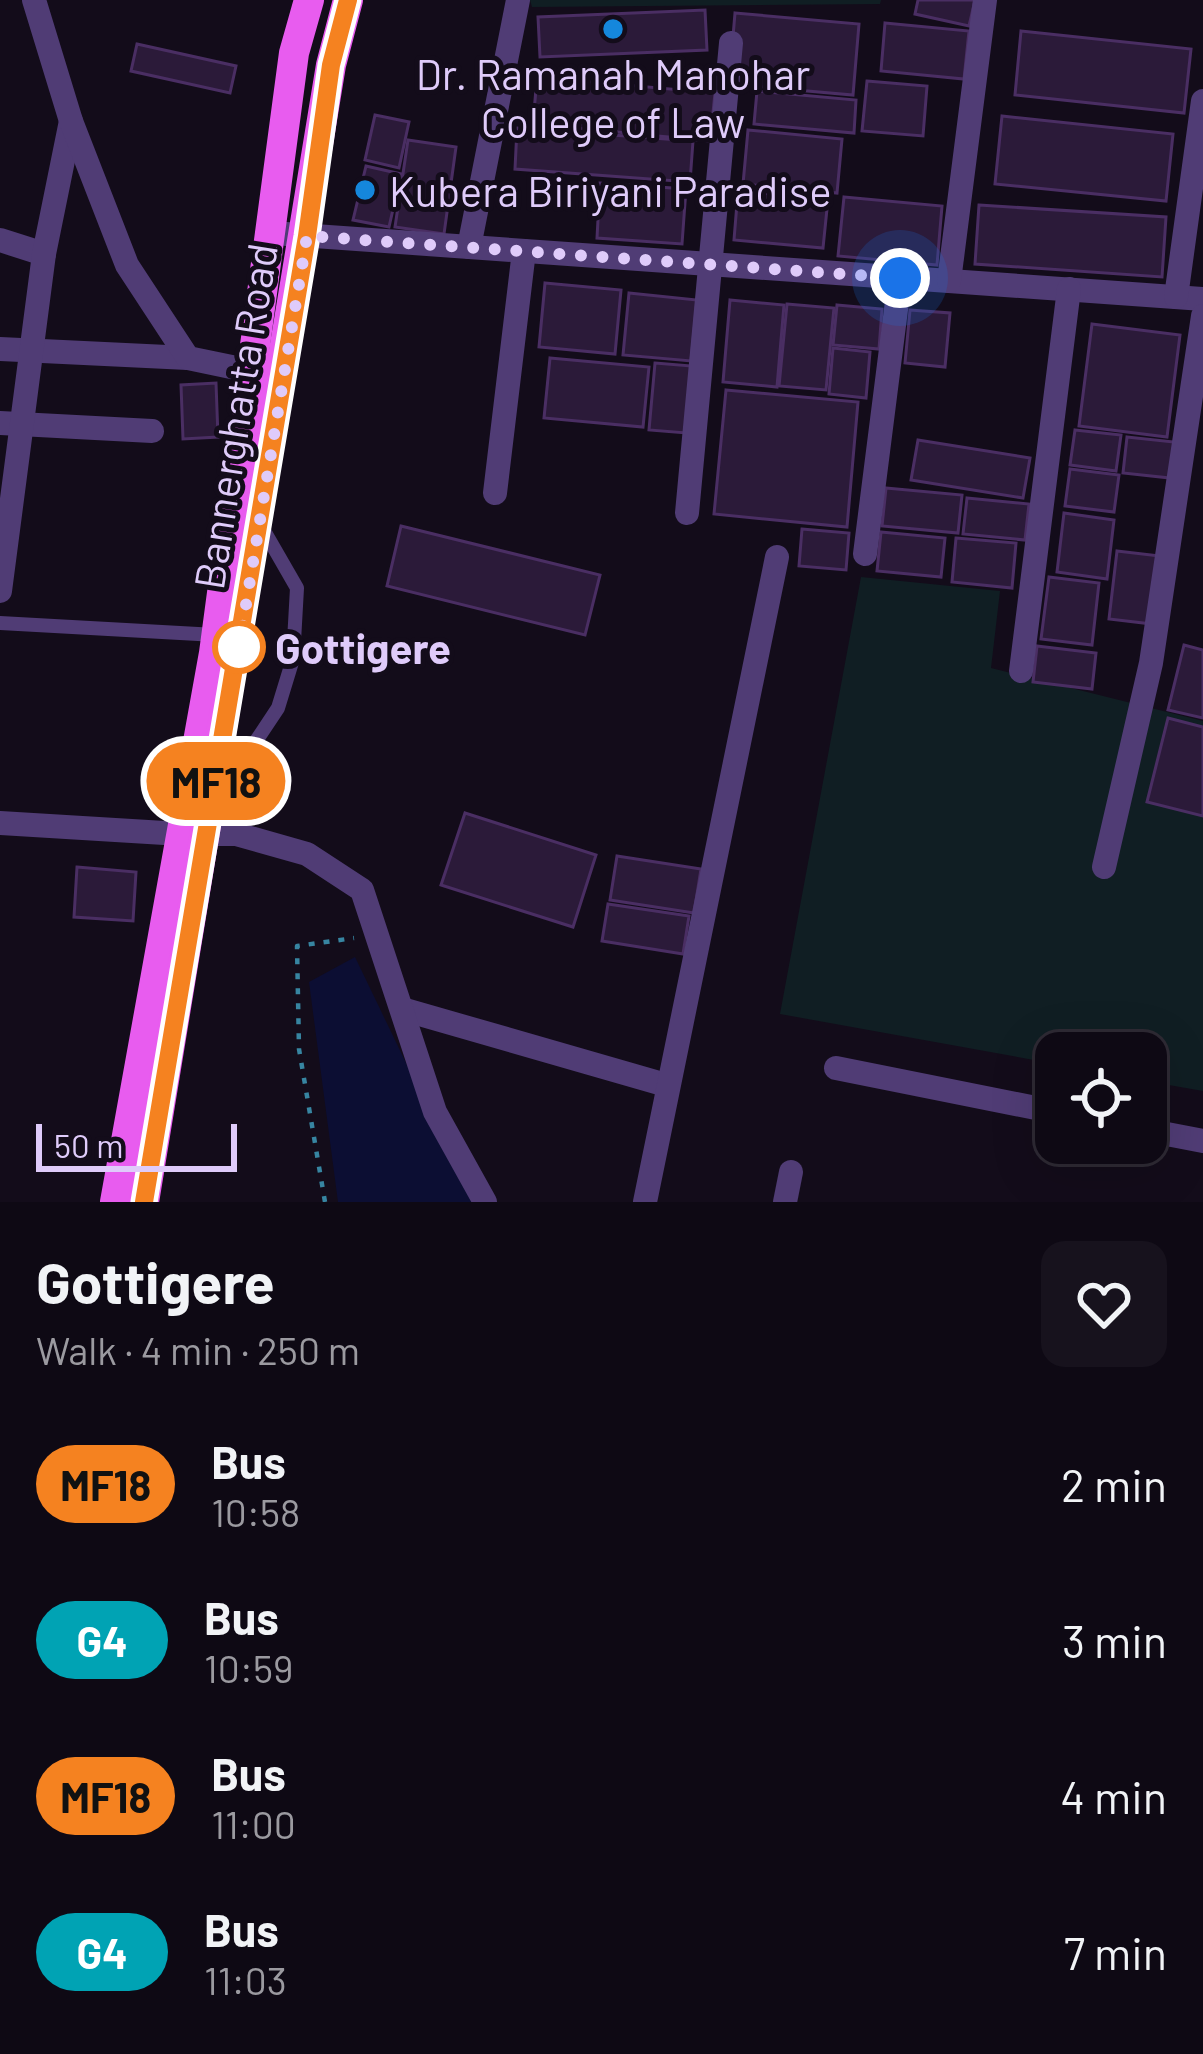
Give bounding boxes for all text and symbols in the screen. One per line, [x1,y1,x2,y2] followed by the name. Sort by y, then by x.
[600,16,626,42] marker: Dr. Ramanah Manohar College of Law
[416,48,810,147] place label: Dr. Ramanah Manohar College of Law
[389,165,832,216] place label: Kubera Biriyani Paradise
[352,177,378,203] marker: Kubera Biriyani Paradise
[182,240,287,593] street label: Bannerghatta Road
[870,248,930,308] your location
[214,622,264,672] marker: Gottigere
[275,622,451,673] place label: Gottigere
[132,742,300,820] line badge: MF18
[170,756,262,806] text: MF18
[1035,1032,1167,1164] map controls
[1035,1032,1167,1164] button: locate
[36,1118,237,1171] scale bar
[54,1125,124,1165] text: 50 m
[1041,1241,1167,1367] button: heart
[36,1247,275,1315] text: Gottigere
[36,1326,360,1373] text: Walk · 4 min · 250 m
[211,1434,286,1488] text: Bus
[1061,1457,1167,1511] text: 2 min
[60,1459,151,1509] text: MF18
[211,1488,300,1535] text: 10:58
[204,1590,279,1644] text: Bus
[1062,1613,1167,1667] text: 3 min
[76,1615,128,1665] text: G4
[204,1644,293,1691] text: 10:59
[211,1746,286,1800] text: Bus
[1060,1769,1167,1823] text: 4 min
[60,1771,151,1821] text: MF18
[211,1800,296,1847] text: 11:00
[204,1902,279,1956] text: Bus
[1064,1925,1167,1979] text: 7 min
[76,1927,128,1977] text: G4
[204,1956,287,2003] text: 11:03

